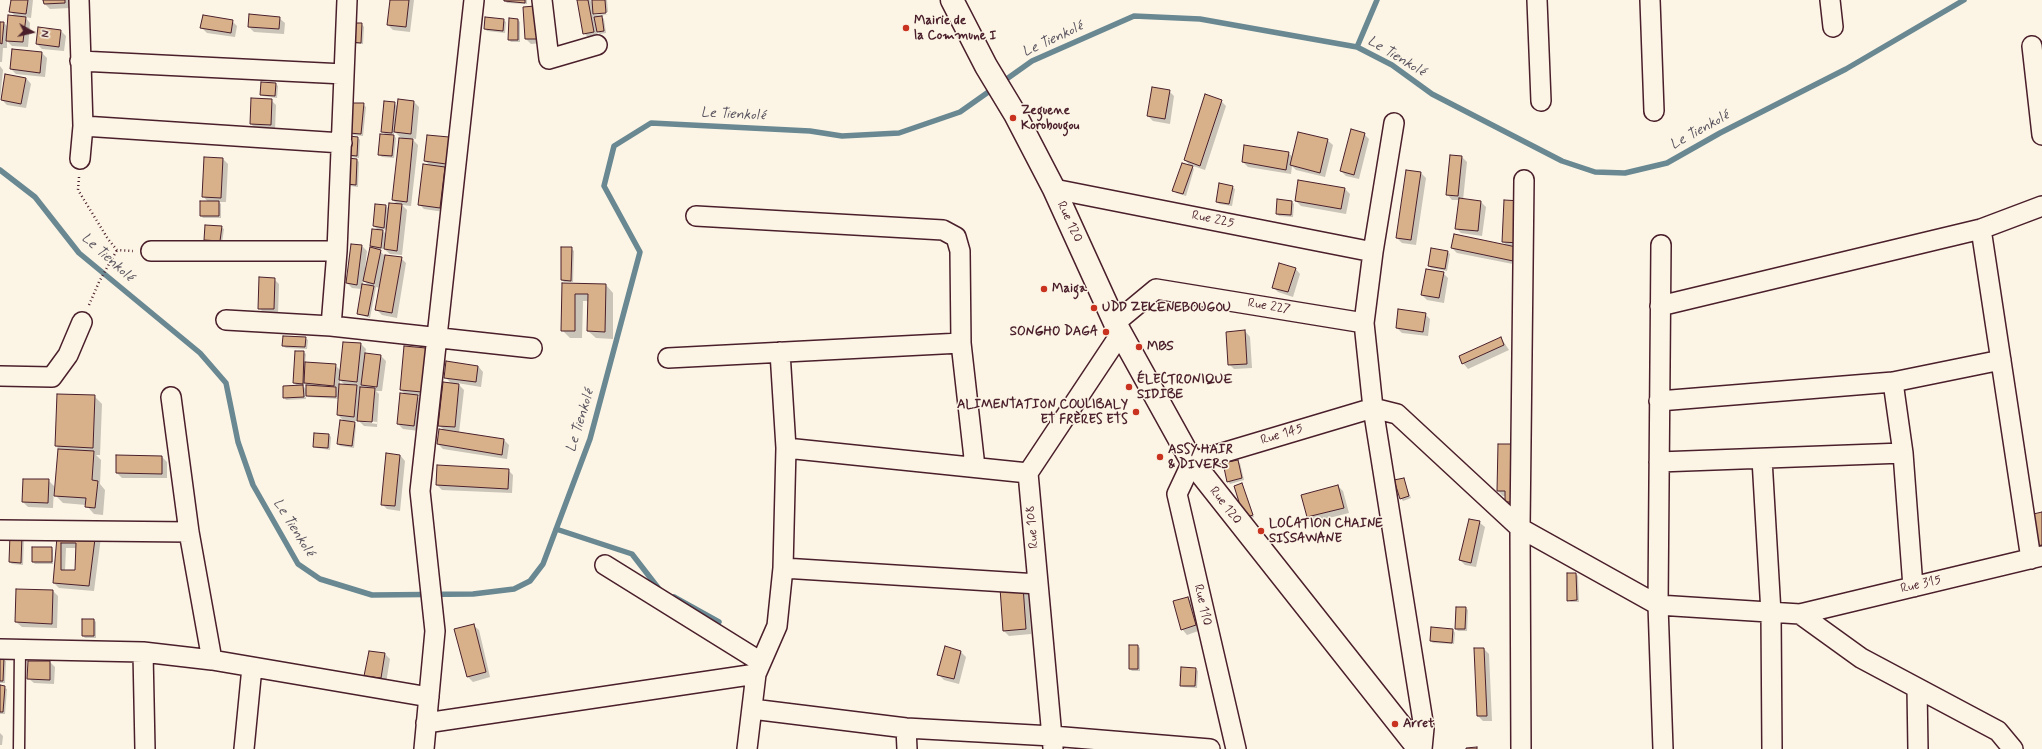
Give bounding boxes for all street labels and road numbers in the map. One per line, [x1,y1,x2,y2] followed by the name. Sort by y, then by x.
[1053,199,1085,245] street label: Rue 120
[1190,208,1236,232] street label: Rue 225
[1246,296,1292,318] street label: Rue 227
[1259,421,1305,449] street label: Rue 145
[1206,484,1244,528] street label: Rue 120
[1023,505,1043,549] street label: Rue 108
[1899,573,1943,597] street label: Rue 315
[1190,583,1214,627] street label: Rue 110

